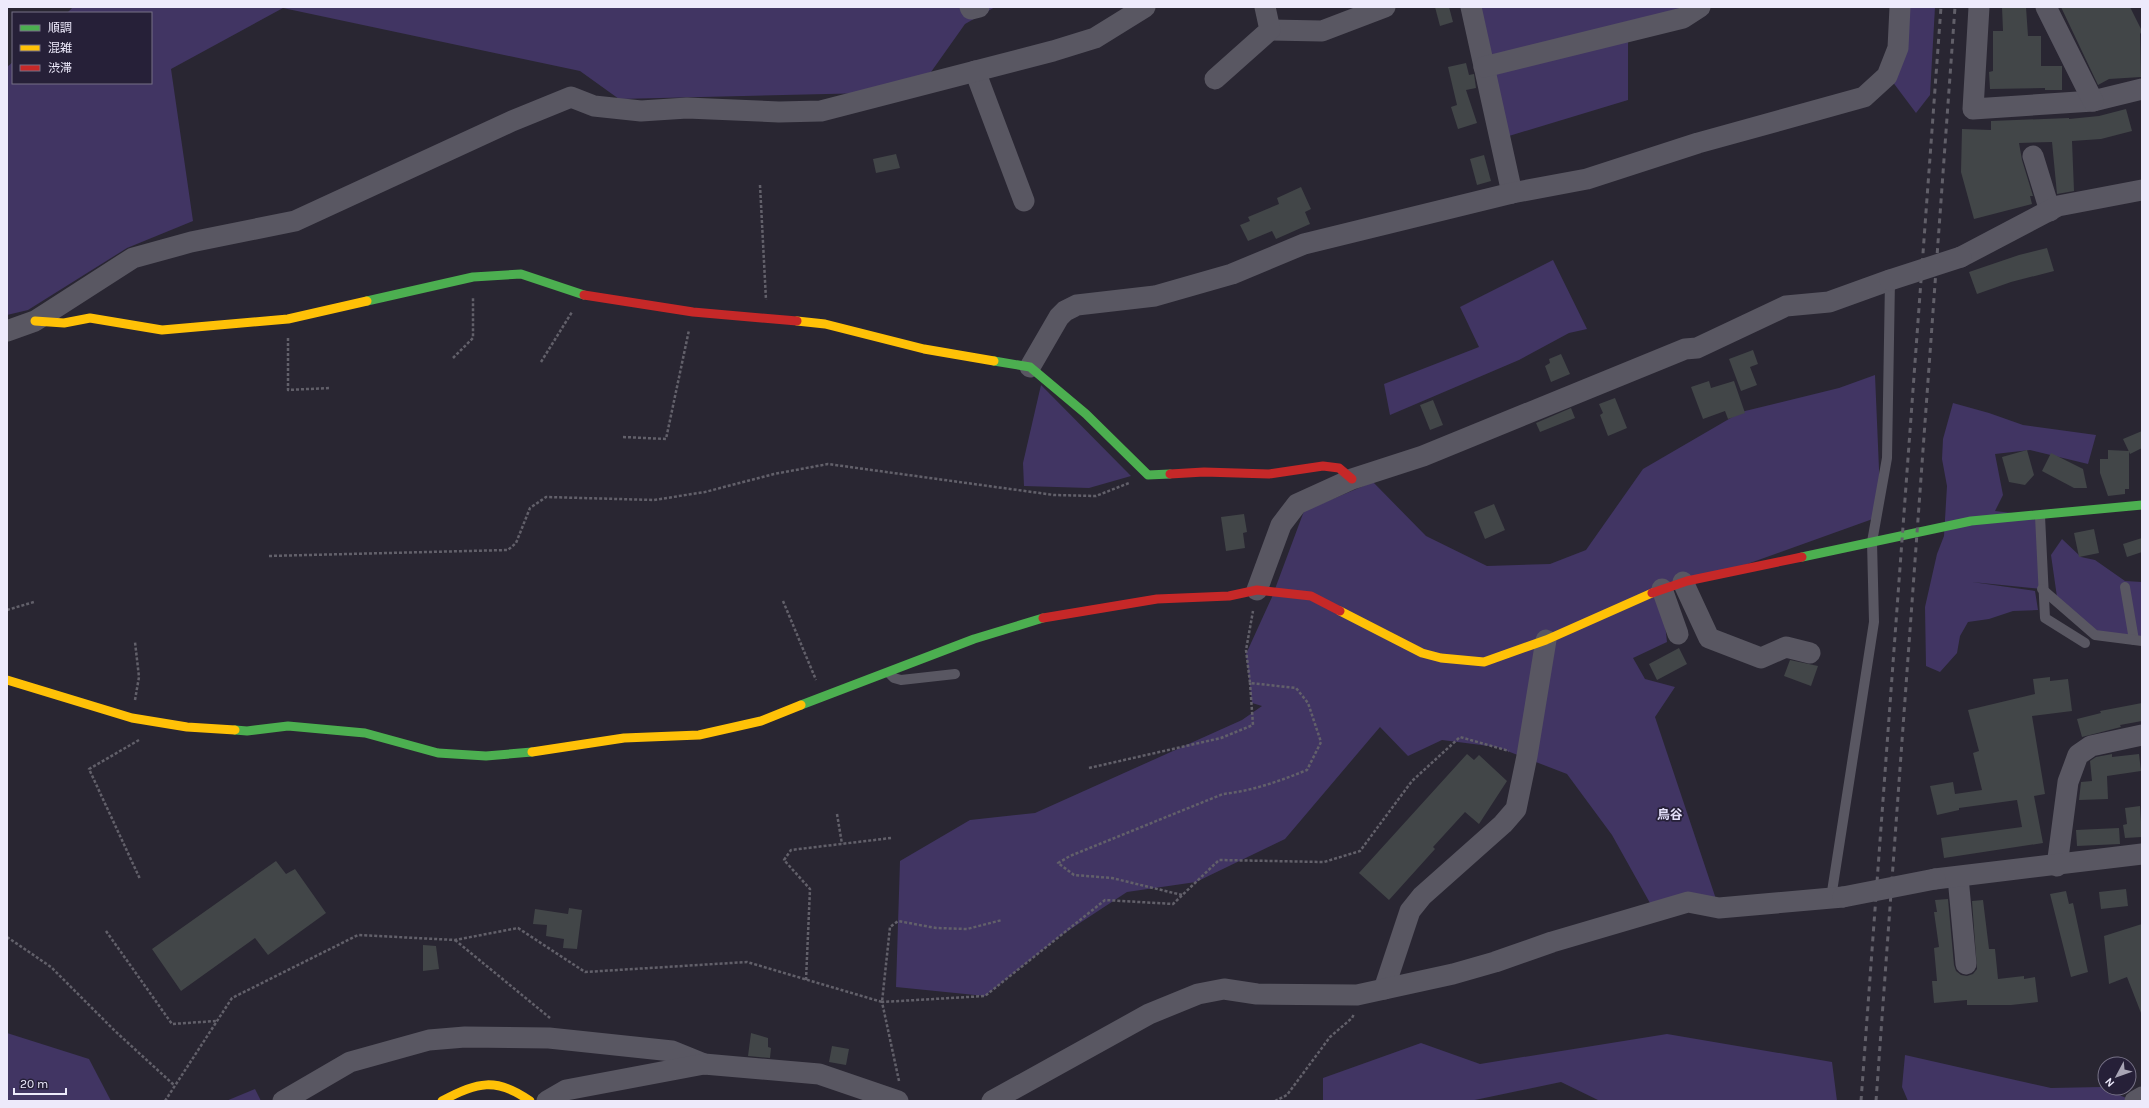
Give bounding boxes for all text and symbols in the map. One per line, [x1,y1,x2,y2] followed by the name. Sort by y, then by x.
[12,12,152,84] legend
[48,21,72,35] text: 順調
[48,41,72,55] text: 混雑
[48,61,72,75] text: 渋滞
[1657,807,1683,822] district label: 鳥谷
[2097,1056,2137,1096] north arrow
[14,1070,66,1096] scale bar
[2102,1075,2117,1089] text: N
[20,1077,48,1091] text: 20 m

